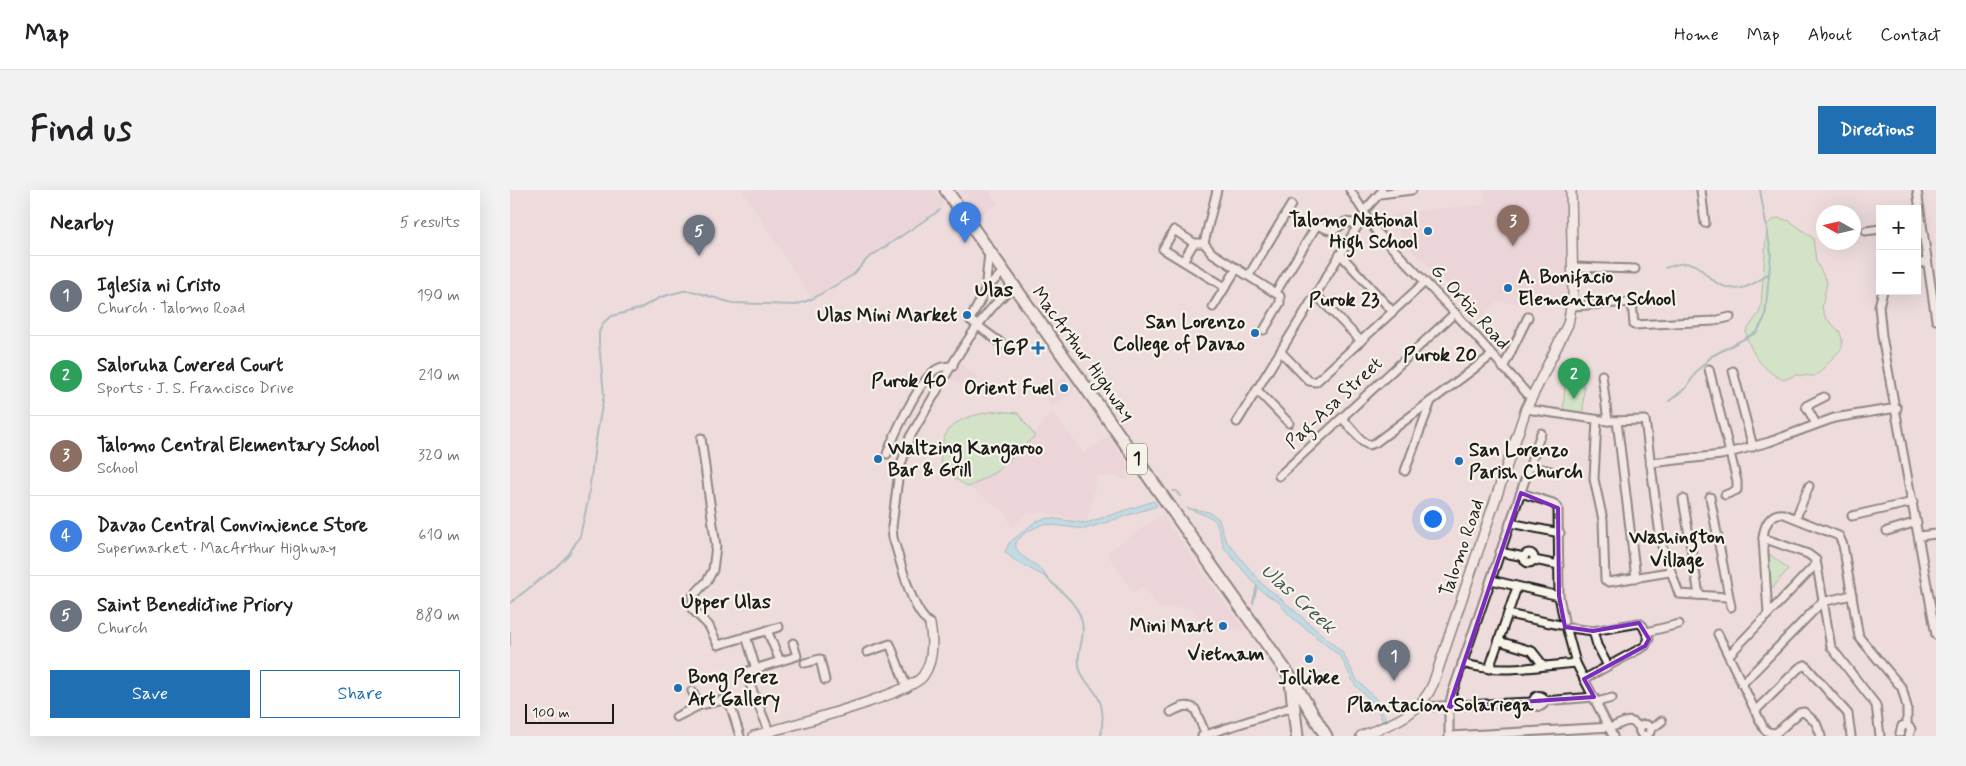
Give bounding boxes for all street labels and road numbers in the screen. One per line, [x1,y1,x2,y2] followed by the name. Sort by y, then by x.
[1425,259,1515,355] street label: G. Ortiz Road
[1024,282,1140,428] street label: MacArthur Highway
[1280,351,1390,457] street label: Pag-Asa Street
[1127,443,1147,474] road number: 1
[1434,496,1490,600] street label: Talomo Road

